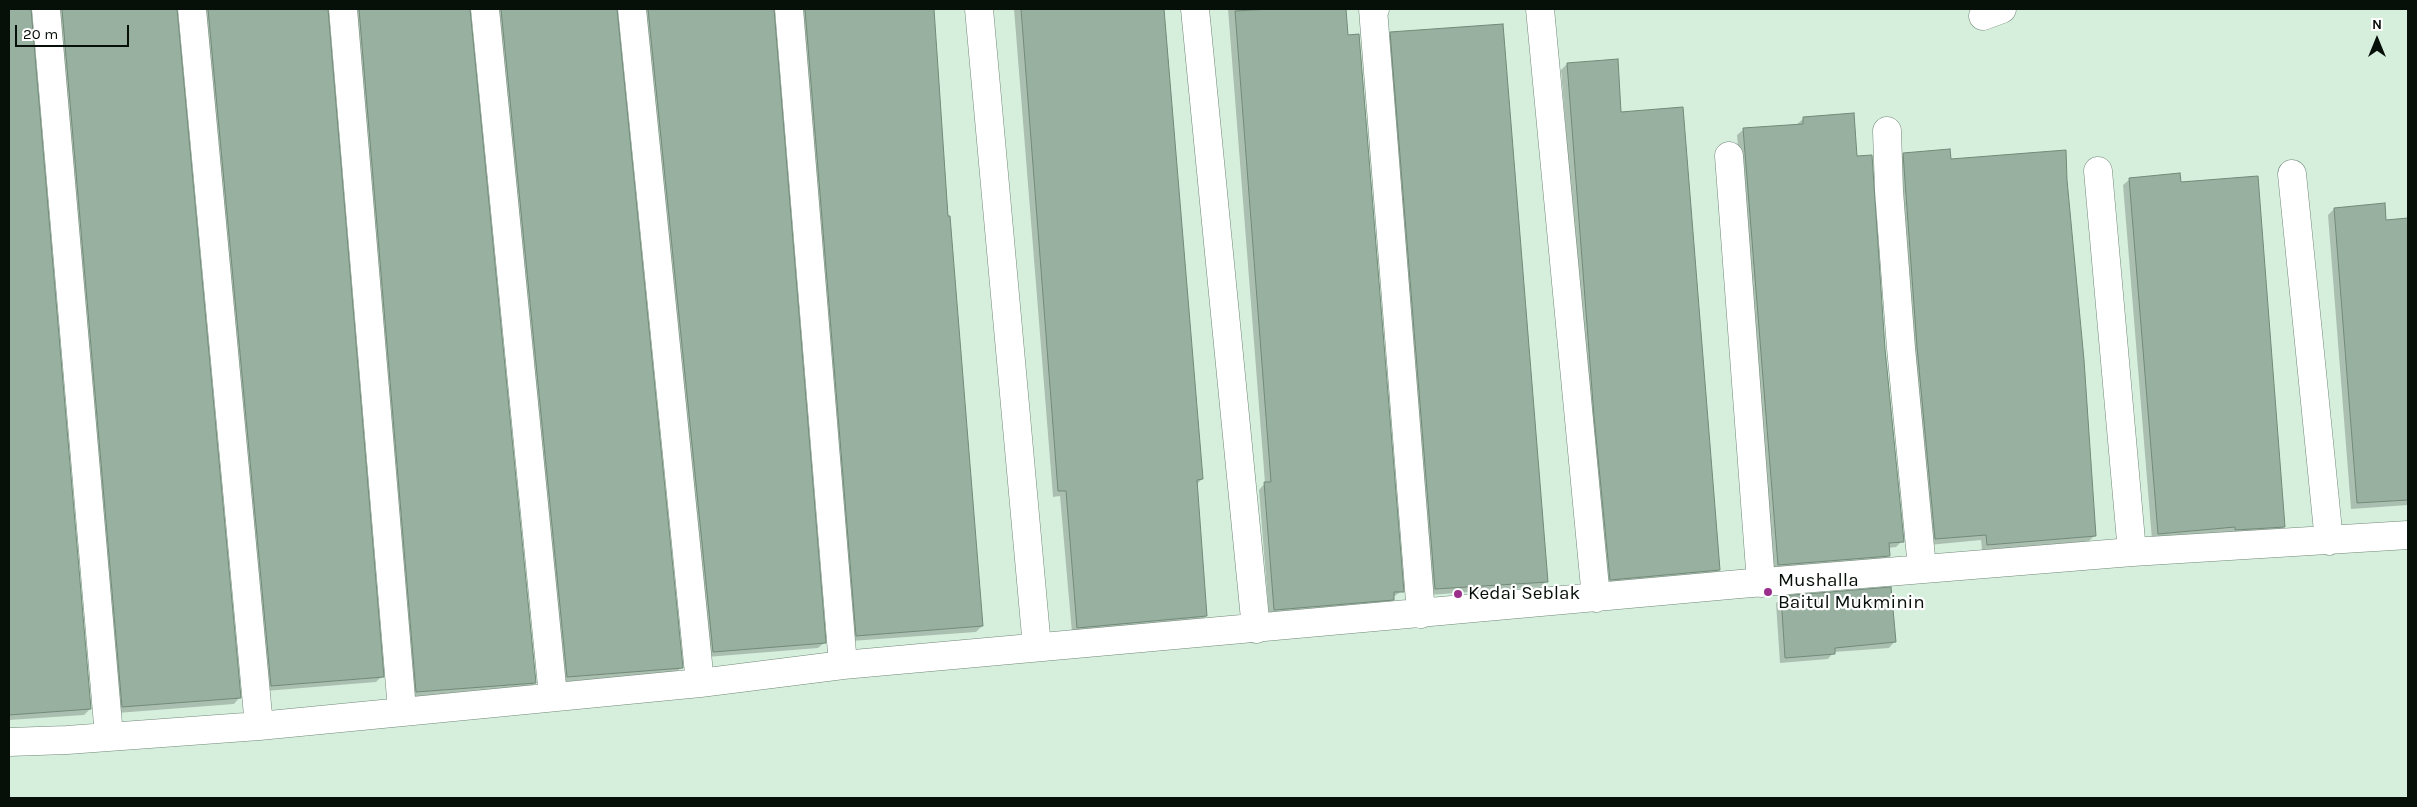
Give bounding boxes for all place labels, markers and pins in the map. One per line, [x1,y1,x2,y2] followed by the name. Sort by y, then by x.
[1778,570,1925,614] place label: Mushalla Baitul Mukminin
[1468,583,1580,605] place label: Kedai Seblak
[1762,586,1774,598] marker: Mushalla Baitul Mukminin
[1452,588,1464,600] marker: Kedai Seblak

